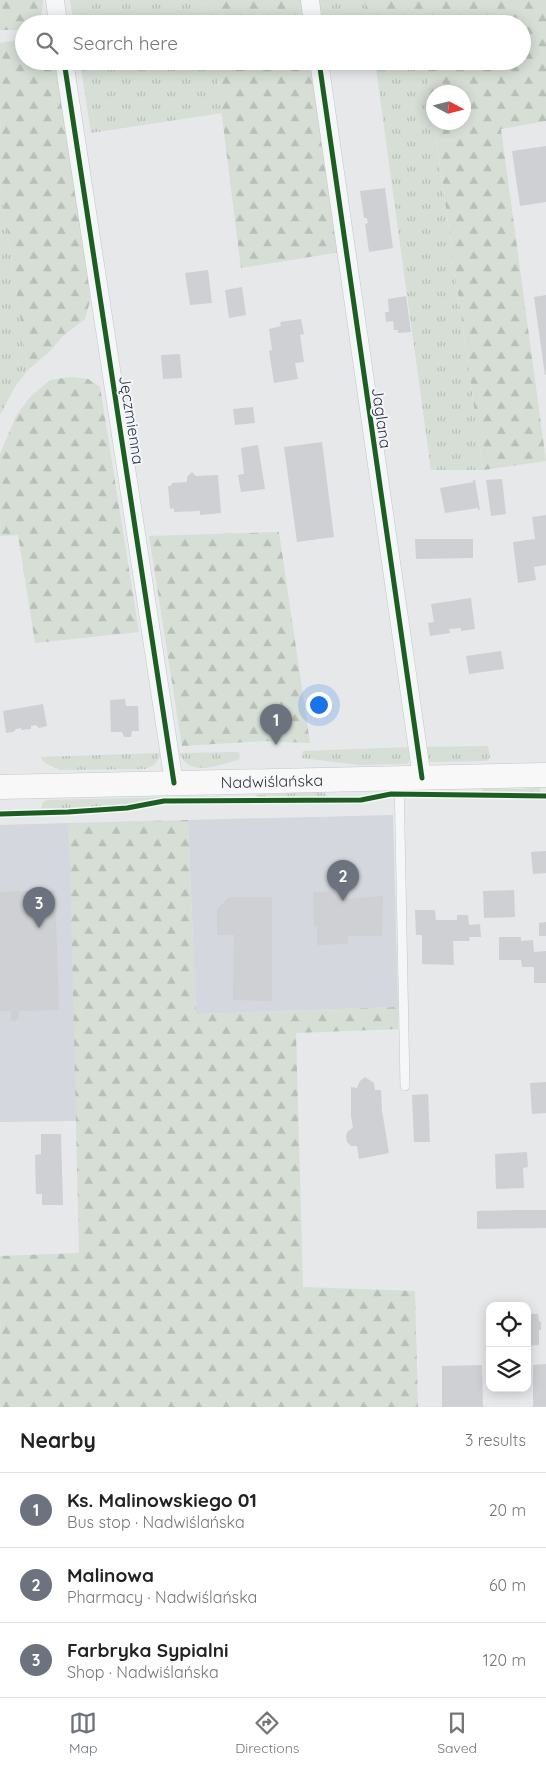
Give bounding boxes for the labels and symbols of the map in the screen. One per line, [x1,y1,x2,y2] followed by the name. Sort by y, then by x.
[426,85,471,130] north arrow
[115,374,149,466] street label: Jęczmienna
[368,386,396,450] street label: Jaglana
[306,692,332,718] your location
[260,704,292,745] pin: 1
[221,770,323,792] street label: Nadwiślańska
[327,860,359,901] pin: 2
[23,887,55,928] pin: 3

